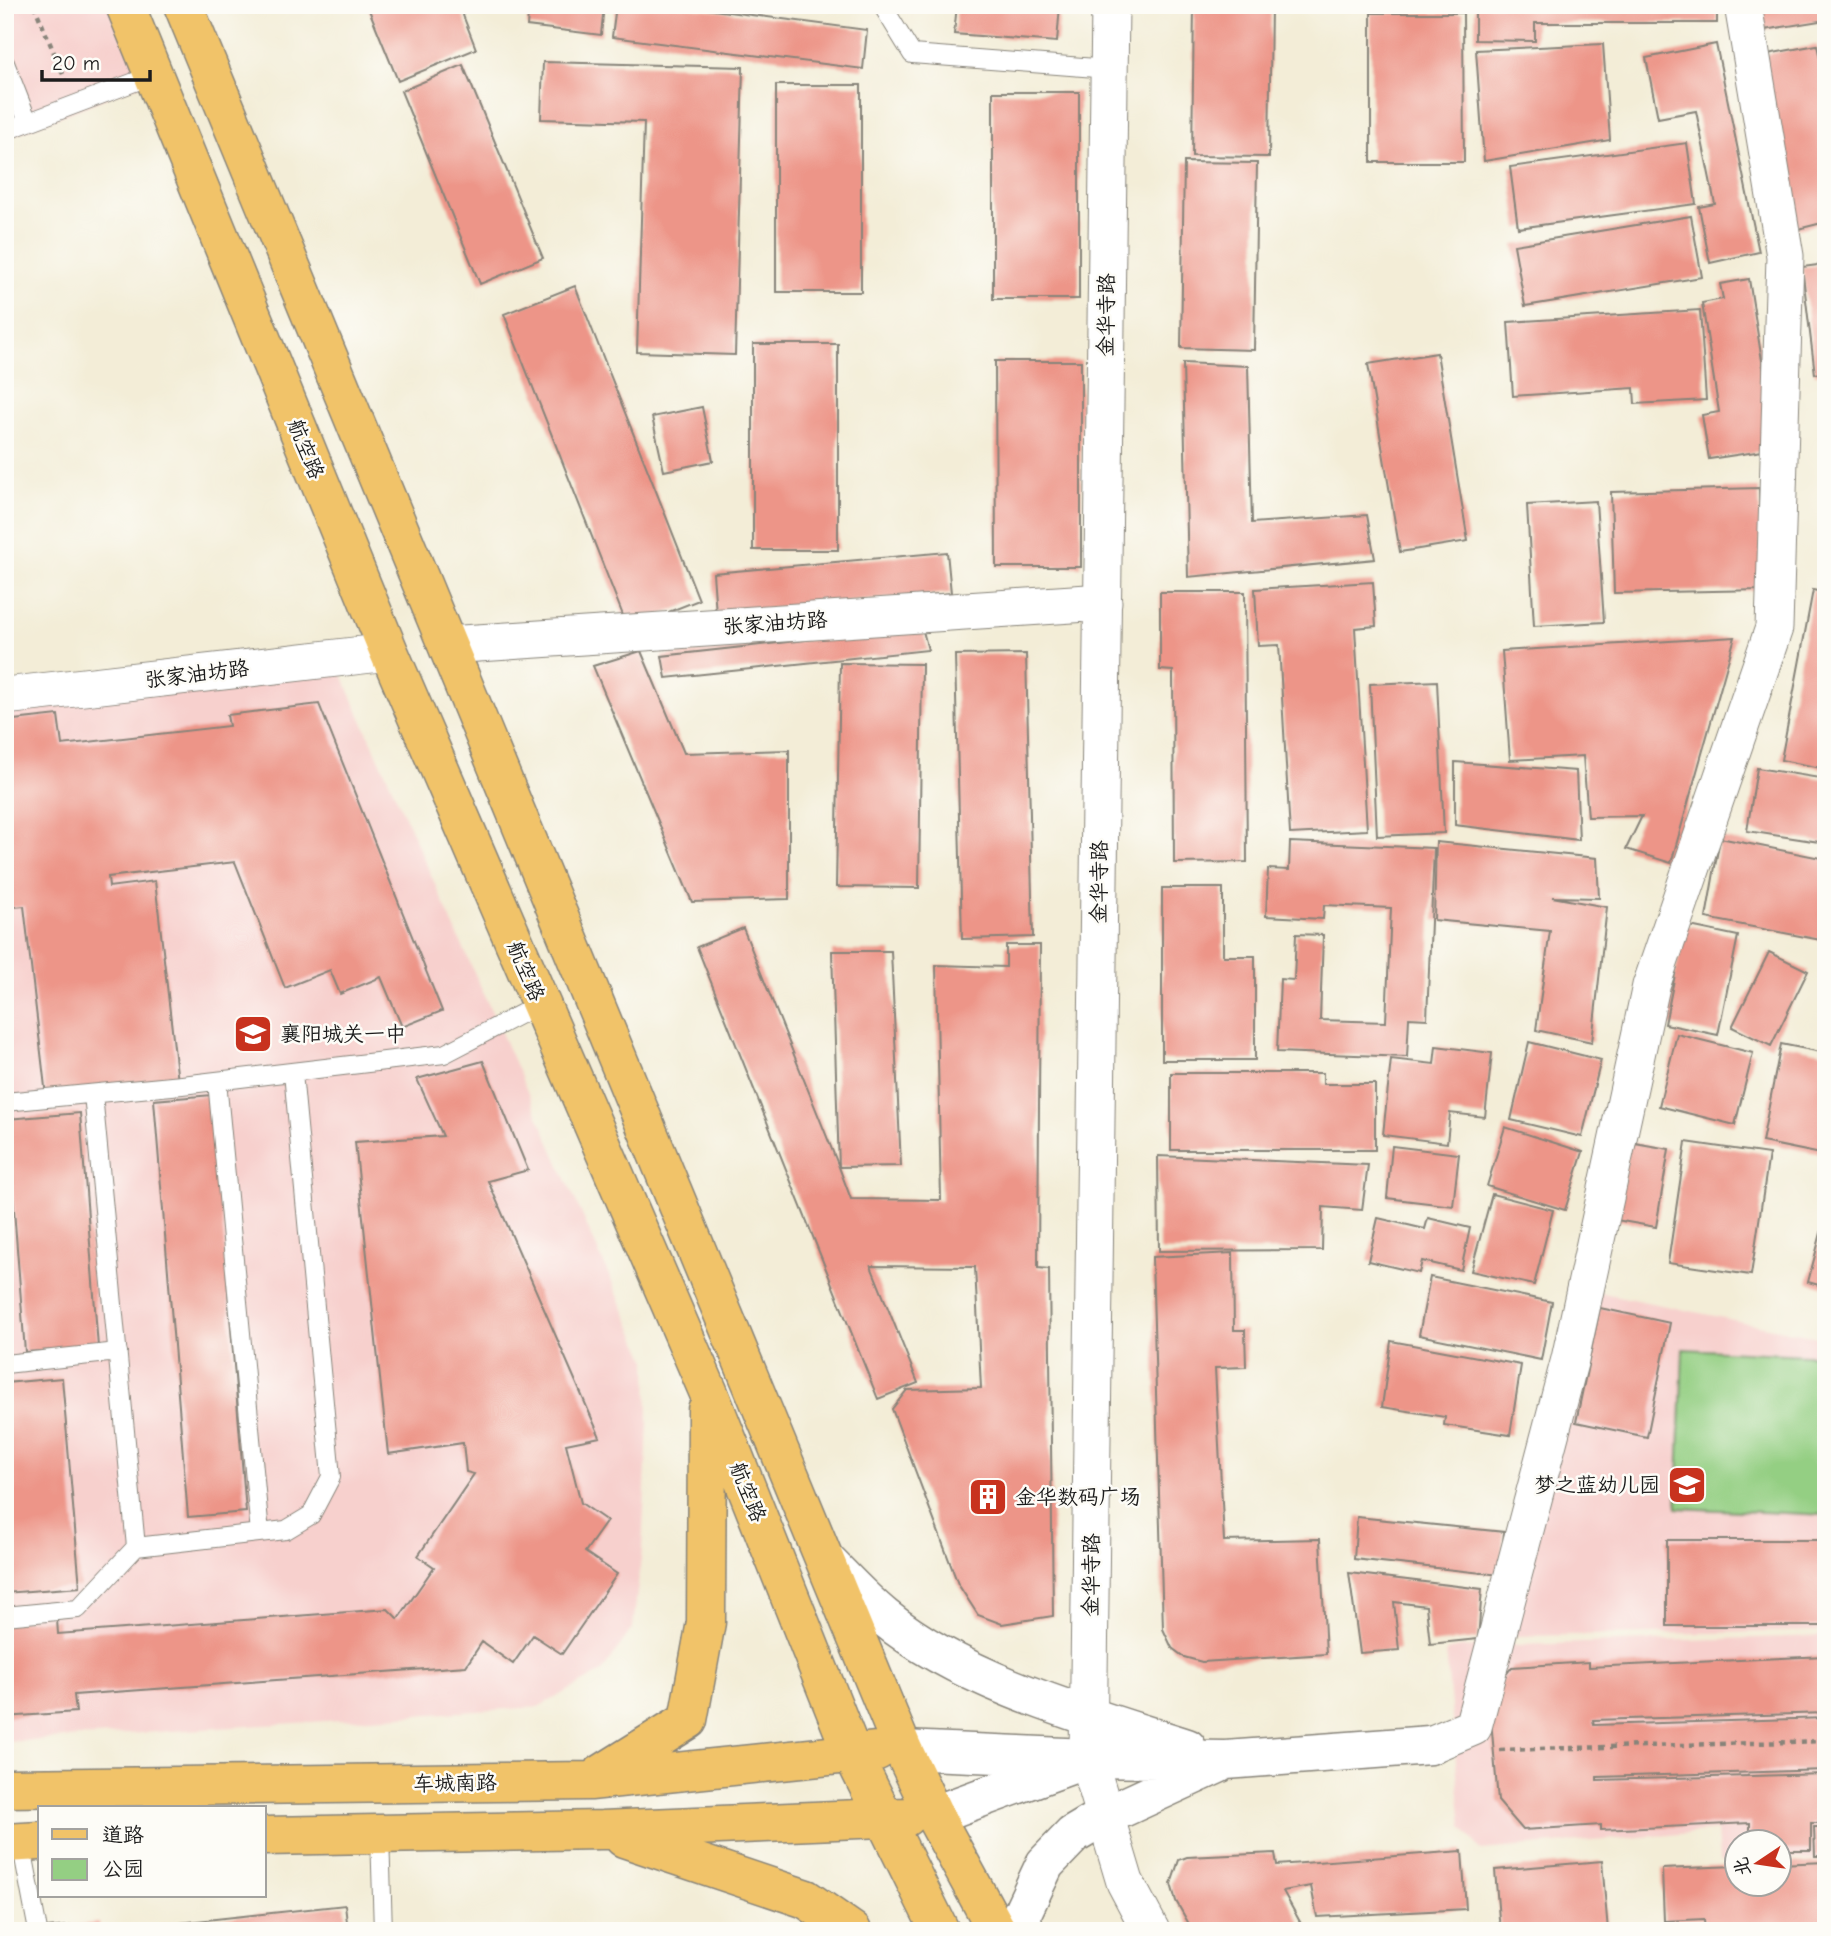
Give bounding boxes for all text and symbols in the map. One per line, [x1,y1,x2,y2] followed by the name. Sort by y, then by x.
[42,38,150,82] scale bar
[52,51,100,75] text: 20 m
[1093,273,1119,357] street label: 金华寺路
[283,415,329,483] street label: 航空路
[722,607,828,639] street label: 张家油坊路
[143,656,251,692] street label: 张家油坊路
[1086,840,1112,924] street label: 金华寺路
[503,937,549,1005] street label: 航空路
[232,1013,274,1055] school or university icon: 襄阳城关一中
[280,1022,406,1046] place label: 襄阳城关一中
[725,1458,771,1526] street label: 航空路
[1666,1464,1708,1506] school or university icon: 梦之蓝幼儿园
[1534,1473,1660,1497] place label: 梦之蓝幼儿园
[967,1476,1009,1518] building icon: 金华数码广场
[1015,1485,1141,1509] place label: 金华数码广场
[1078,1533,1104,1617] street label: 金华寺路
[413,1770,497,1796] street label: 车城南路
[38,1806,266,1898] legend
[102,1823,144,1847] text: 道路
[1722,1828,1792,1898] north arrow
[1730,1855,1755,1878] text: 北
[102,1857,144,1881] text: 公园

